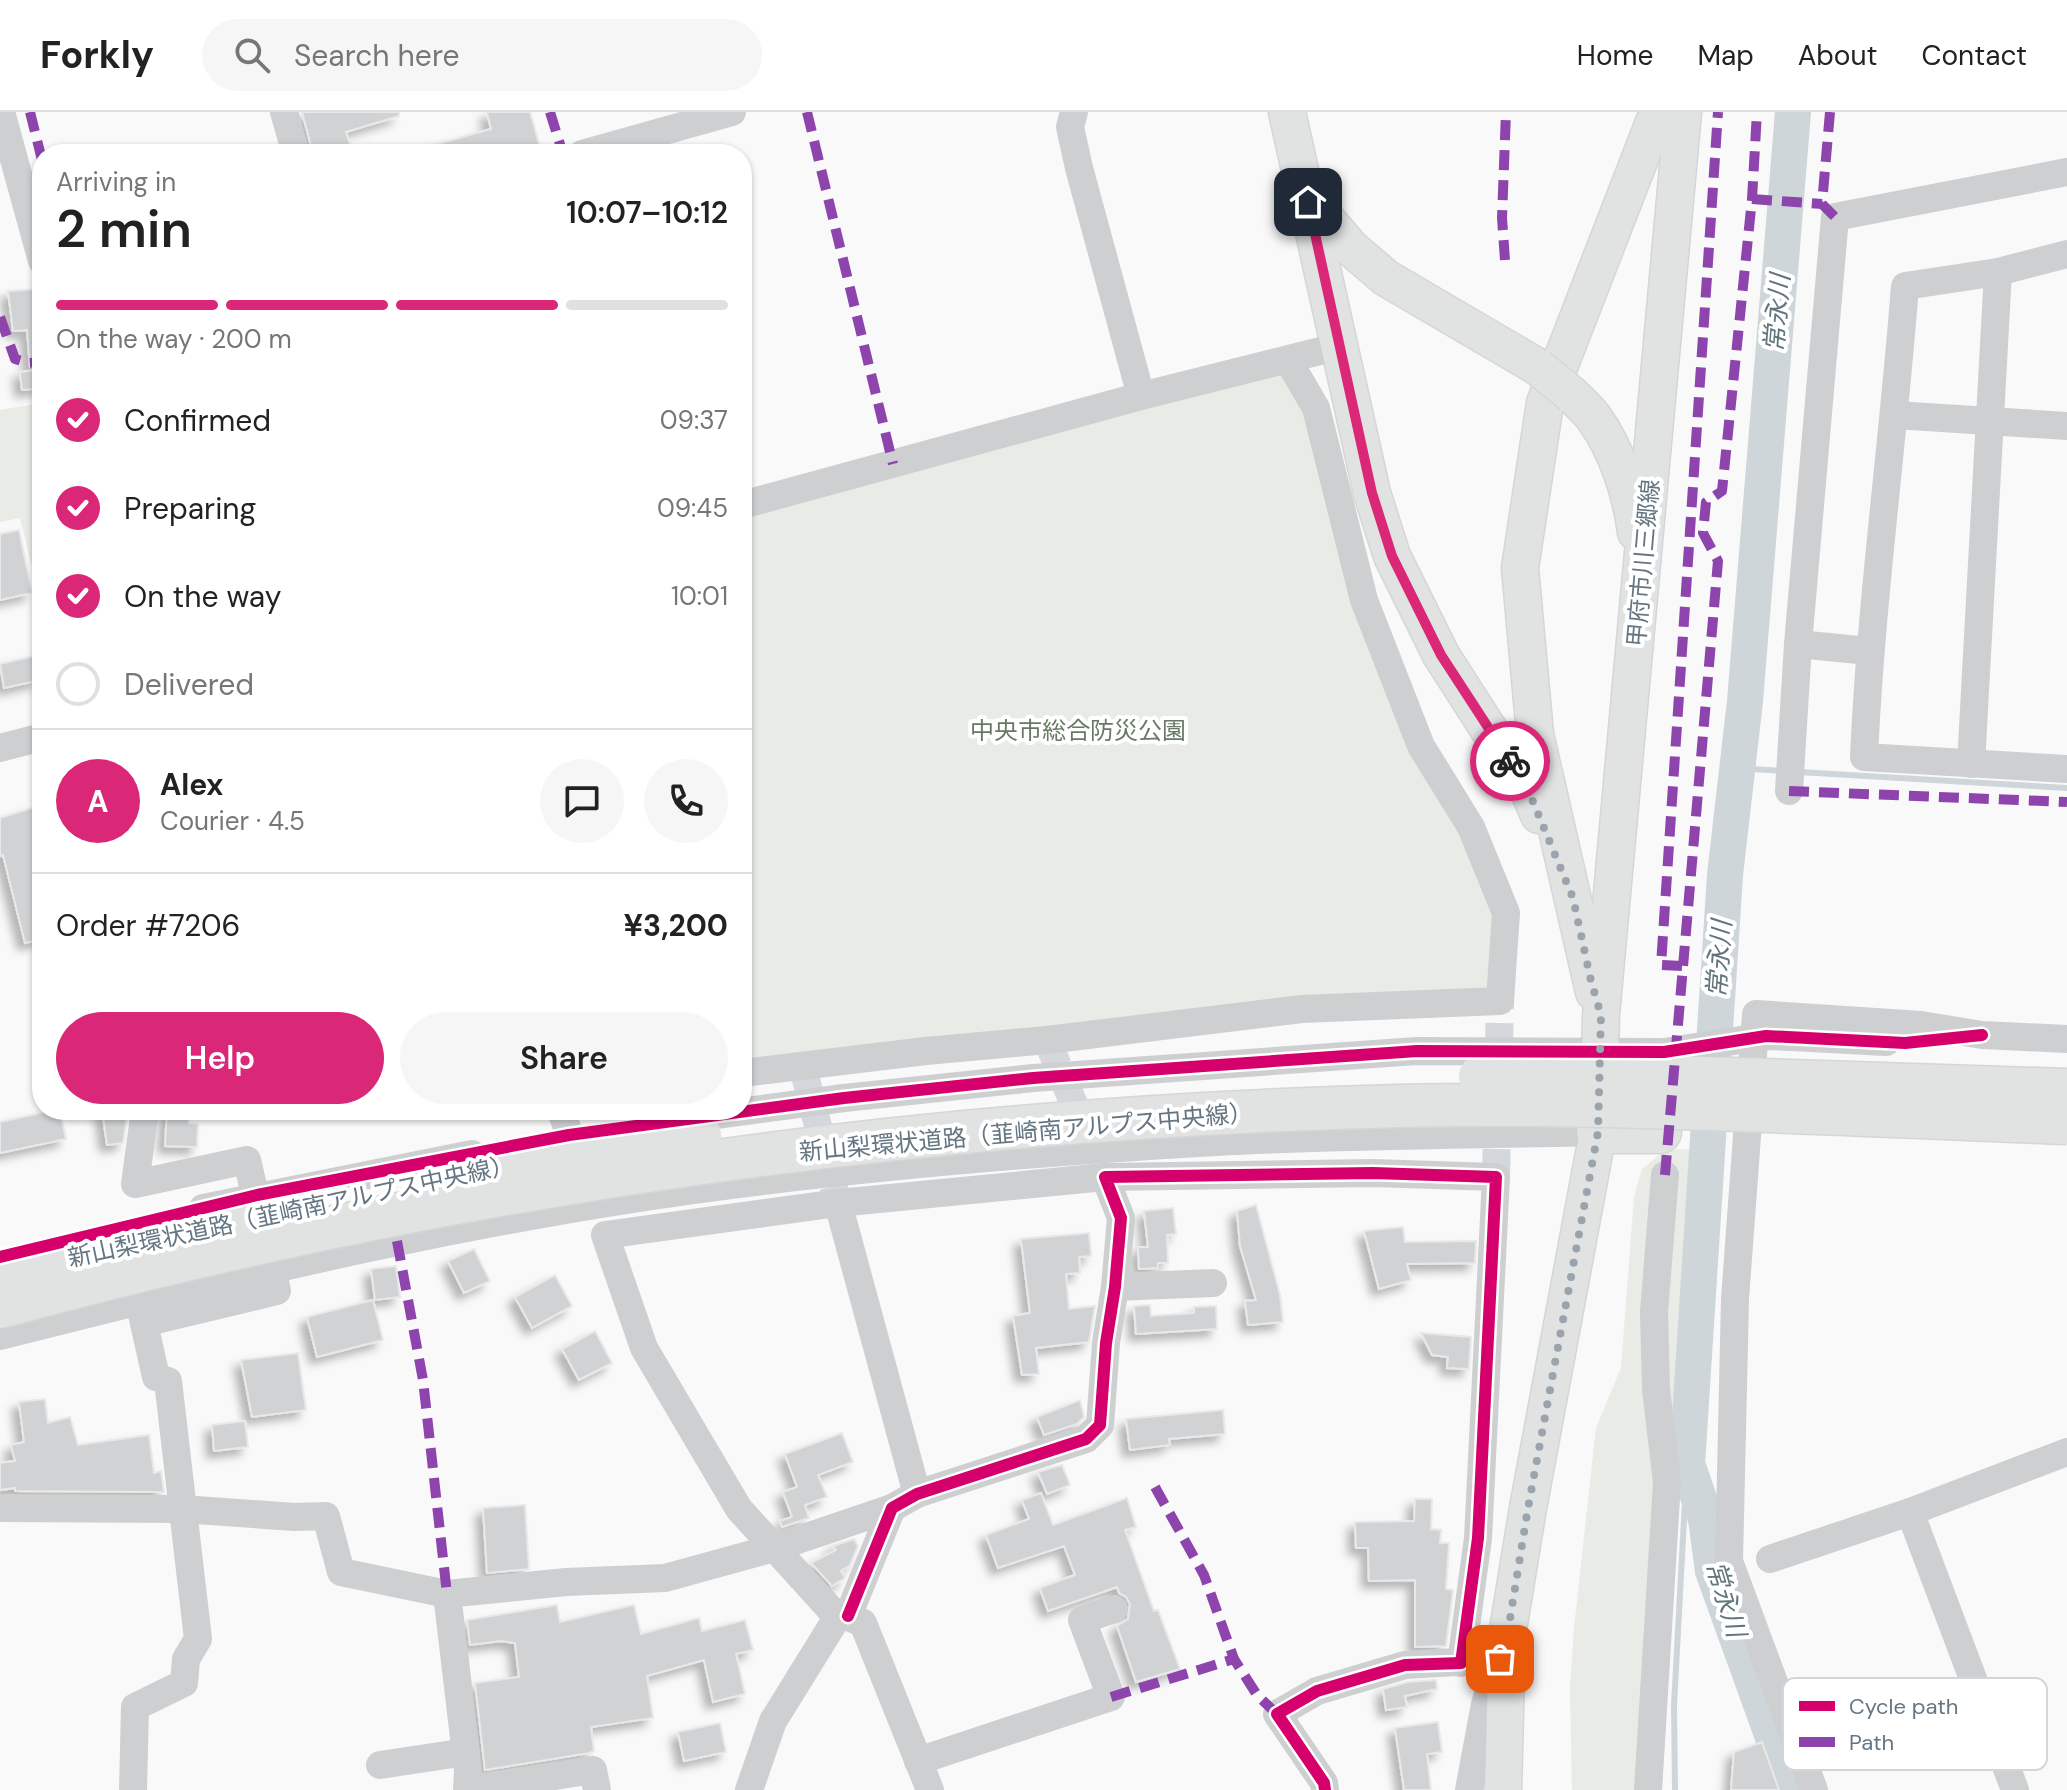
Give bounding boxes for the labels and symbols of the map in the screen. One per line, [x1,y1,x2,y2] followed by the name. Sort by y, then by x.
[1274,168,1342,236] pin
[1757,270,1798,353] water label: 常永川
[1620,478,1666,648] street label: 甲府市川三郷線
[970,715,1186,746] park label: 中央市総合防災公園
[1470,721,1550,801] courier
[1699,916,1739,999] water label: 常永川
[798,1097,1254,1167] street label: 新山梨環状道路（韮崎南アルプス中央線）
[65,1148,517,1274] street label: 新山梨環状道路（韮崎南アルプス中央線）
[1698,1557,1755,1644] water label: 常永川
[1466,1625,1534,1693] pin
[1783,1678,2047,1770] legend
[1849,1692,1959,1721] text: Cycle path
[1849,1728,1894,1757] text: Path

